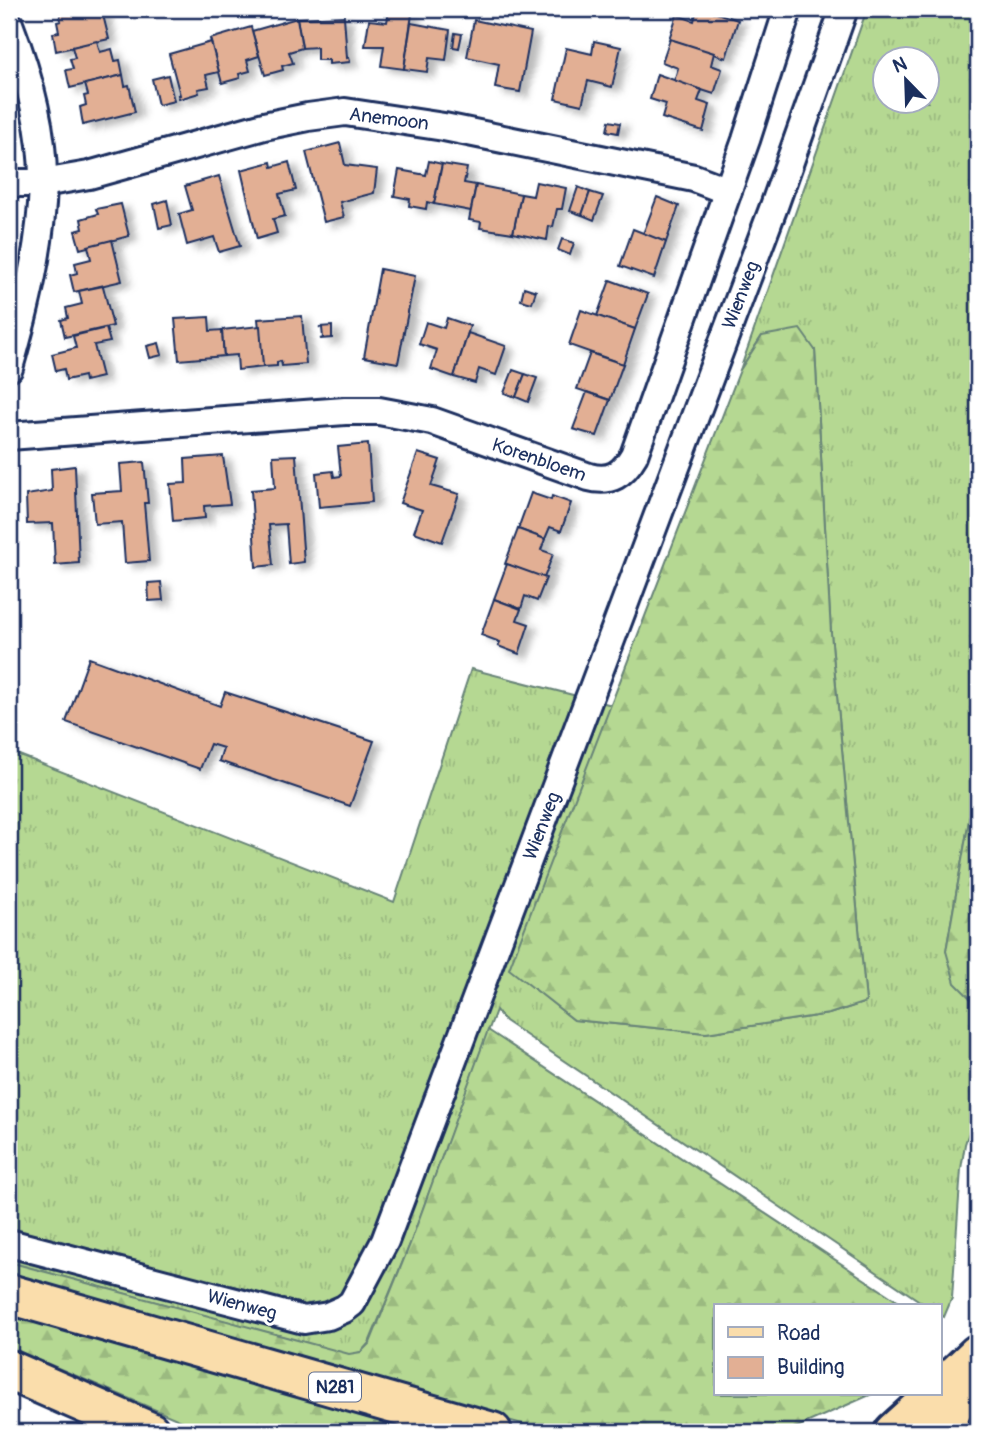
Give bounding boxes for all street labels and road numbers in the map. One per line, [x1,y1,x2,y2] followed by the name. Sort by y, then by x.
[348,102,430,136] street label: Anemoon
[717,258,765,332] street label: Wienweg
[489,433,589,487] street label: Korenbloem
[518,789,566,863] street label: Wienweg
[205,1284,279,1326] street label: Wienweg
[309,1372,361,1402] road number: N281

